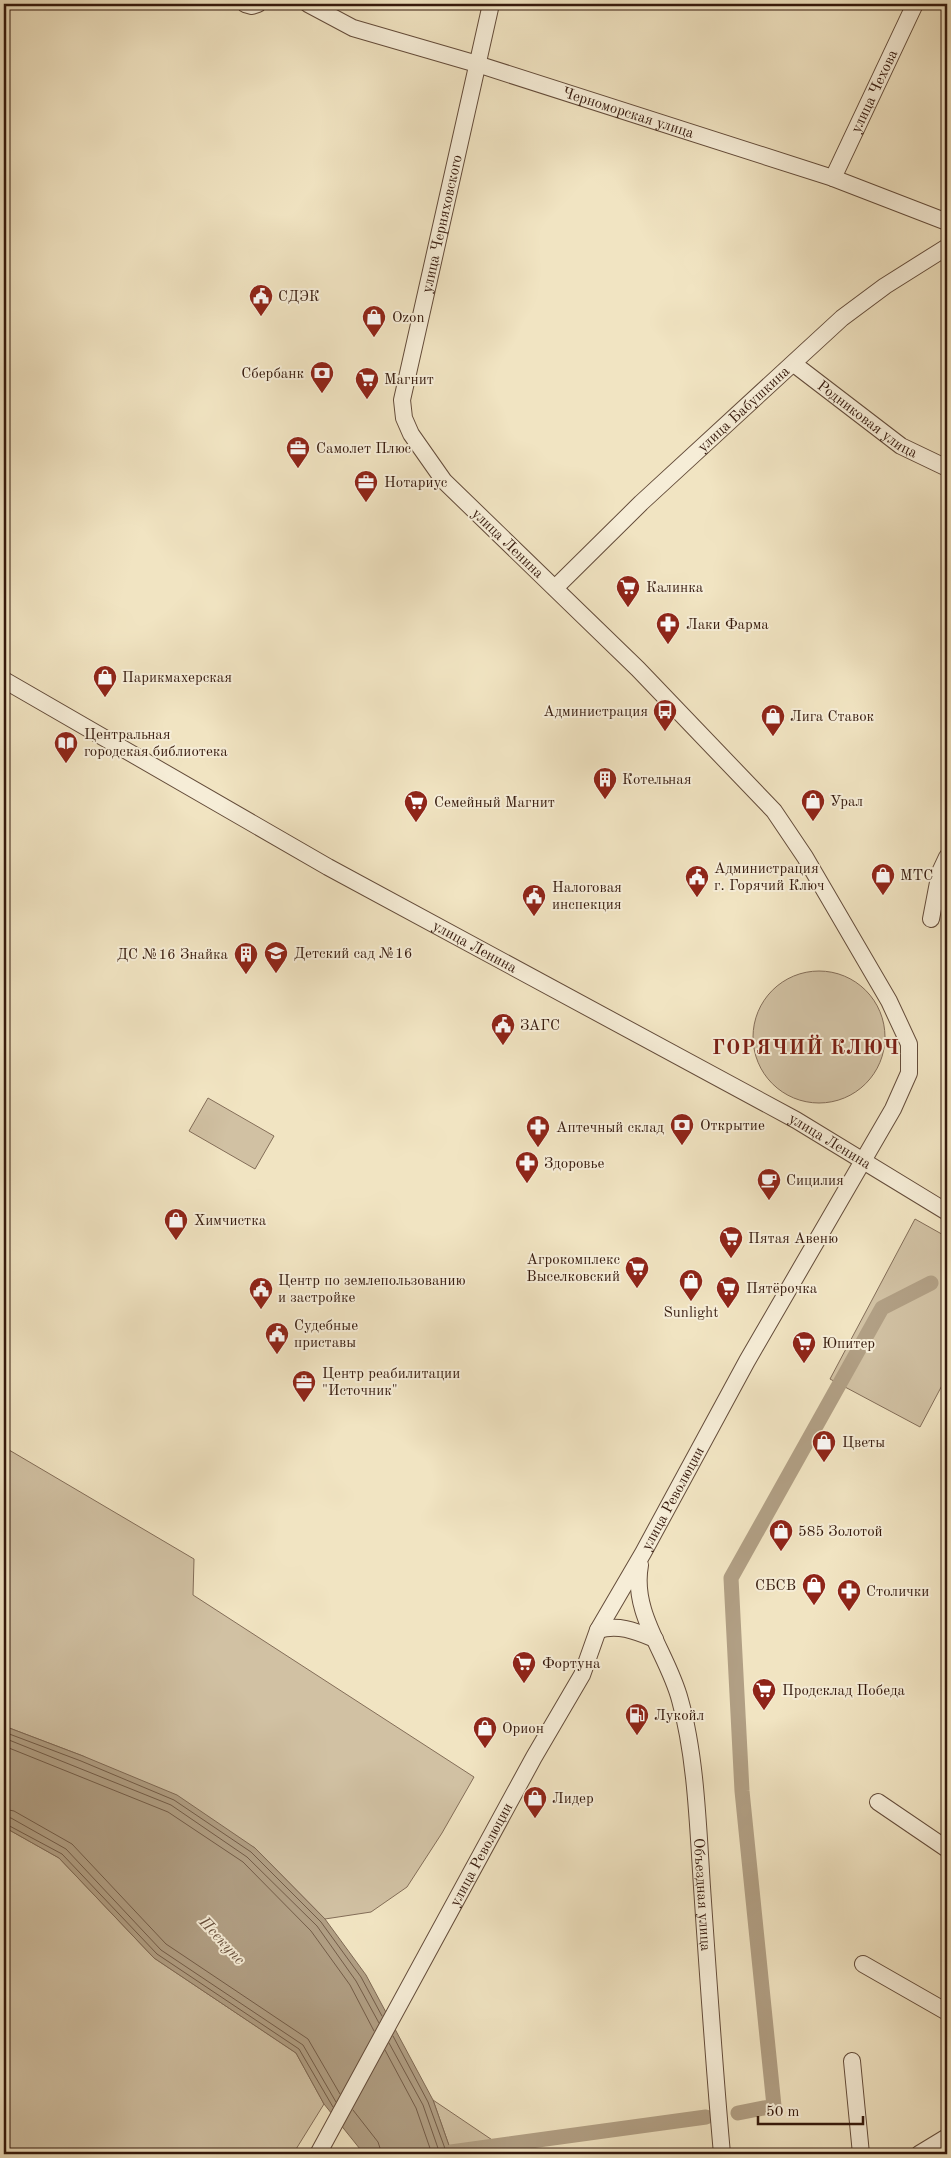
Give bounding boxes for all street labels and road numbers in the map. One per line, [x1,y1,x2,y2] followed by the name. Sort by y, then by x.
[849,47,902,136] street label: улица Чехова
[560,86,696,142] street label: Черноморская улица
[420,153,466,295] street label: улица Черняховского
[696,364,794,456] street label: улица Бабушкина
[814,379,920,462] street label: Родниковая улица
[468,506,546,582] street label: улица Ленина
[430,919,519,977] street label: улица Ленина
[786,1112,873,1173] street label: улица Ленина
[640,1445,708,1553] street label: улица Революции
[448,1801,516,1909] street label: улица Революции
[690,1837,712,1952] street label: Объездная улица

